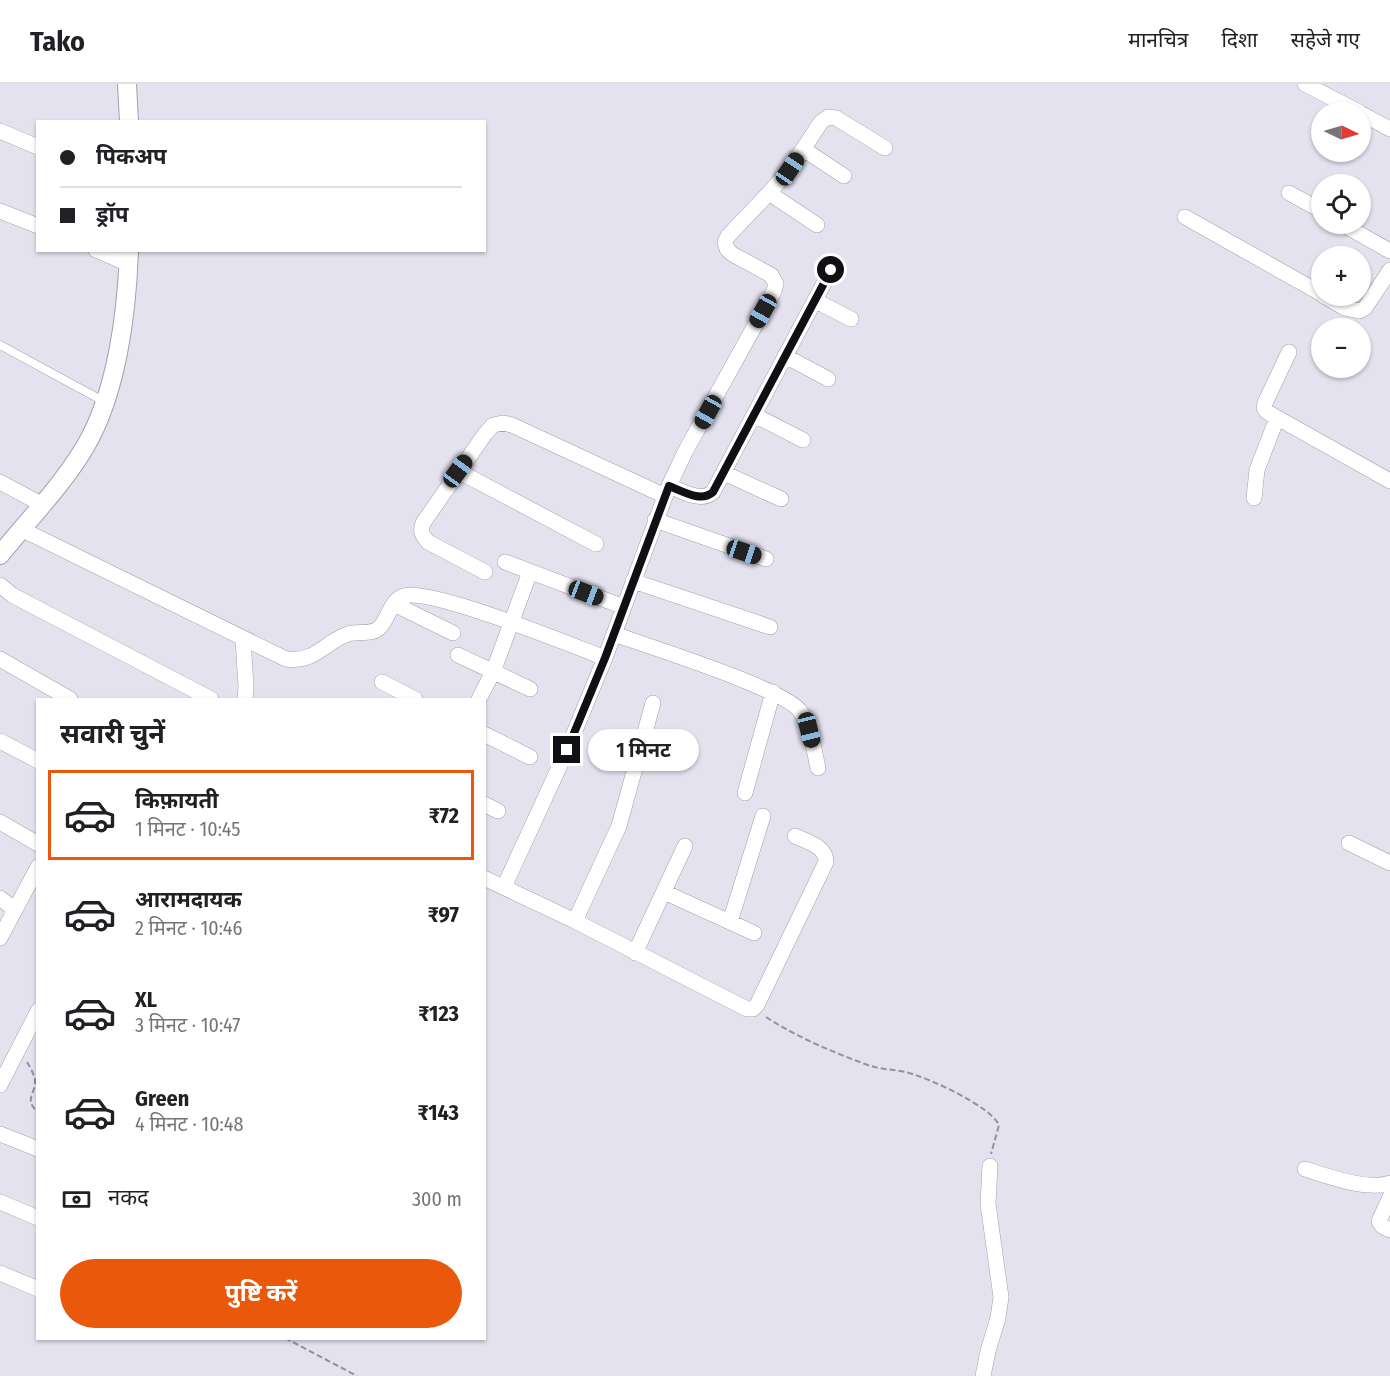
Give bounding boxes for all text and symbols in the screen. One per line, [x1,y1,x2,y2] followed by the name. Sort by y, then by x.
[30,25,85,58] text: Tako
[1128,27,1188,53] text: मानचित्र
[1221,27,1258,53] text: दिशा
[1291,27,1360,53] text: सहेजे गए
[1311,102,1371,162] north arrow
[1311,102,1371,378] map controls
[96,143,167,170] text: पिकअप
[772,149,808,189] car
[1311,174,1371,234] button: locate
[96,201,129,228] text: ड्रॉप
[1311,246,1371,306] button: +
[817,256,844,283] route start
[746,291,780,331] car
[1311,318,1371,378] button: −
[691,392,725,432] car
[440,451,476,491] car
[724,538,764,566] car
[566,578,606,608] car
[796,710,822,750] car
[60,718,165,750] text: सवारी चुनें
[588,729,699,771] callout: 1 मिनट
[553,736,580,763] route end
[616,738,671,762] text: 1 मिनट
[135,787,219,814] text: किफ़ायती
[63,788,117,842] icon: car
[429,802,459,829] text: ₹72
[135,817,240,841] text: 1 मिनट · 10:45
[135,886,242,913] text: आरामदायक
[63,887,117,941] icon: car
[428,901,459,928] text: ₹97
[135,916,242,940] text: 2 मिनट · 10:46
[63,986,117,1040] icon: car
[135,986,157,1013] text: XL
[418,1000,459,1027] text: ₹123
[135,1013,240,1037] text: 3 मिनट · 10:47
[63,1085,117,1139] icon: car
[135,1085,189,1112] text: Green
[417,1099,459,1126] text: ₹143
[135,1112,243,1136] text: 4 मिनट · 10:48
[60,1183,93,1216] icon: cash
[108,1184,149,1211] text: नकद
[412,1187,462,1211] text: 300 m
[60,1259,462,1328] button: पुष्टि करें

